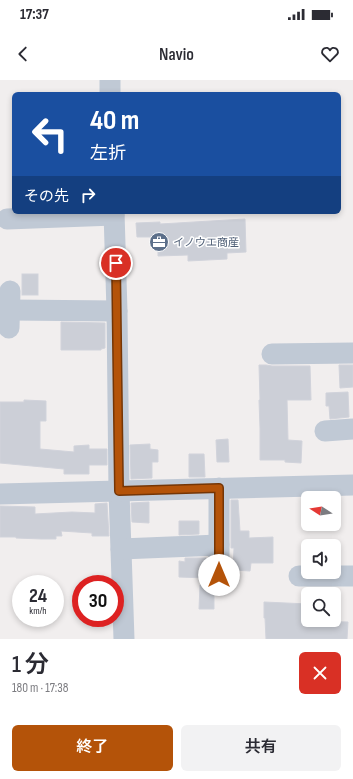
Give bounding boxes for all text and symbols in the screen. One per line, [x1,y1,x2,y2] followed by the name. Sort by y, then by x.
[20,5,49,24] text: 17:37
[12,43,34,65] icon: back
[319,43,341,65] icon: heart
[159,44,194,65] text: Navio
[90,104,139,137] text: 40 m
[24,108,76,160] icon: left
[90,143,126,164] text: 左折
[77,184,99,206] icon: right
[24,187,69,206] text: その先
[148,231,170,253] office icon: イノウエ商産
[173,236,239,249] place label: イノウエ商産
[99,246,133,280] pin
[105,252,127,274] icon: arrive
[301,491,341,531] north arrow
[301,491,341,627] map controls
[301,539,341,579] button: sound
[198,554,240,596] position arrow
[72,575,124,627] speed limit sign: 30
[29,584,47,608] text: 24
[301,587,341,627] button: search
[29,605,47,617] text: km/h
[12,650,49,679] text: 1 分
[299,652,341,694] button: close
[12,680,68,696] text: 180 m · 17:38
[12,725,173,771] button: 終了
[181,725,341,771] button: 共有

